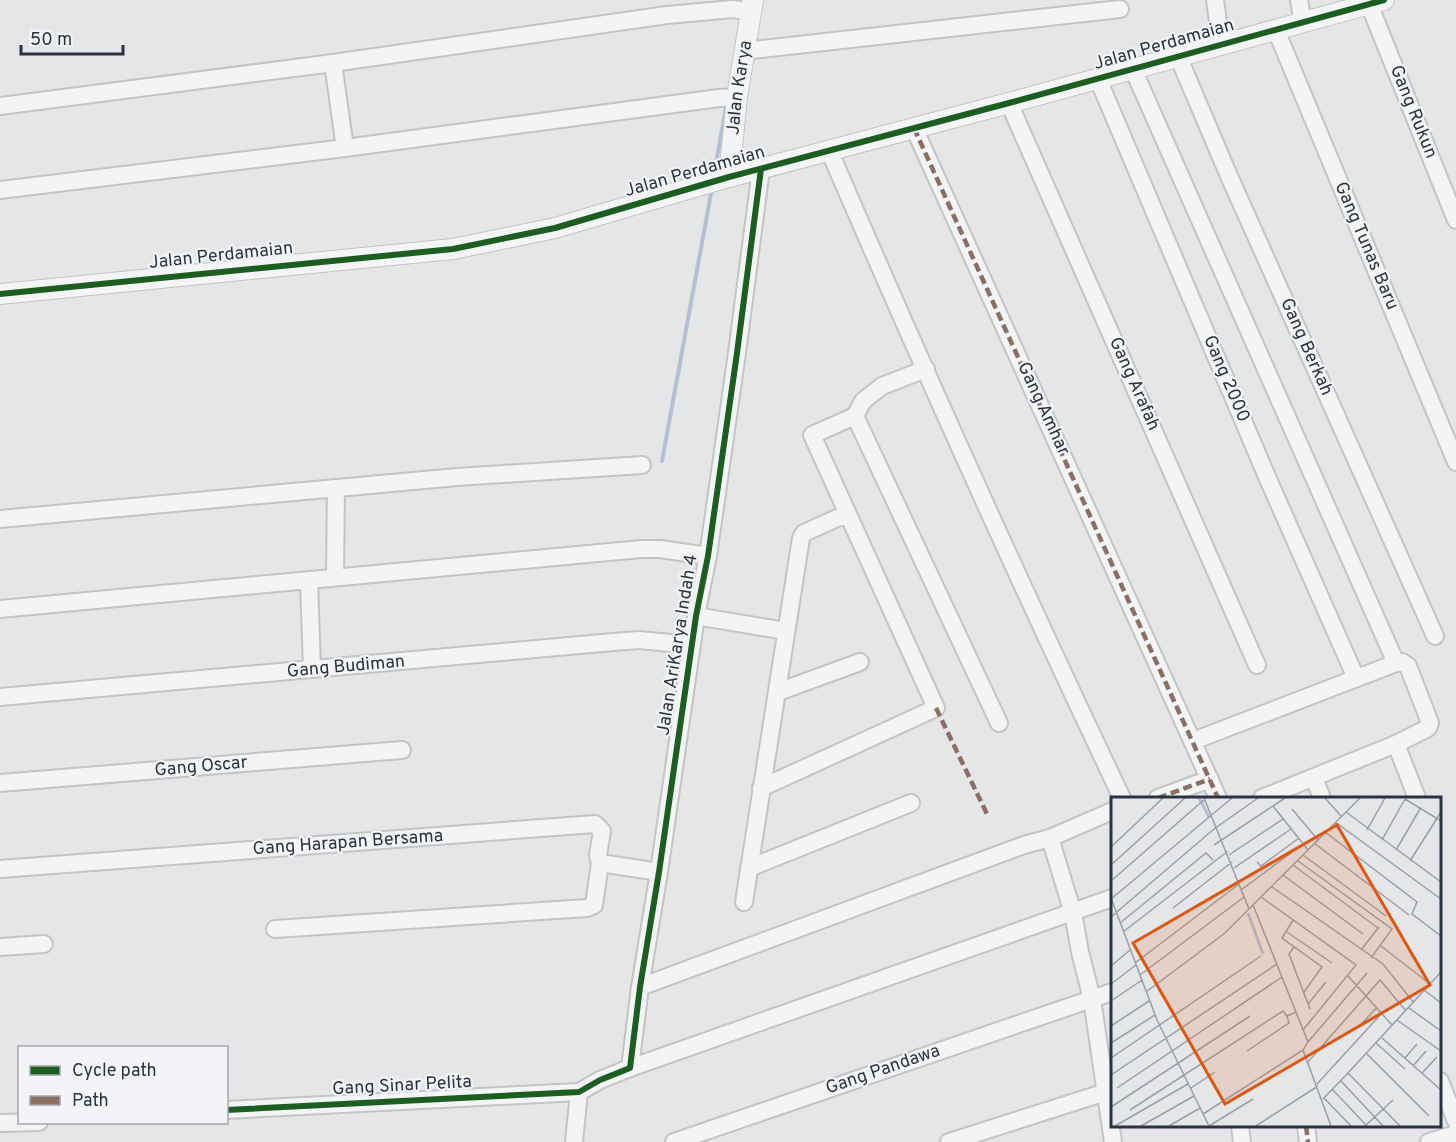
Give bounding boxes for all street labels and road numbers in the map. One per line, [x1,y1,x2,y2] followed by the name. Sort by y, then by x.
[1091,14,1237,76] street label: Jalan Perdamaian
[722,39,758,136] street label: Jalan Karya
[1384,62,1442,162] street label: Gang Rukun
[622,141,768,203] street label: Jalan Perdamaian
[1329,178,1403,314] street label: Gang Tunas Baru
[148,237,294,275] street label: Jalan Perdamaian
[1274,295,1338,399] street label: Gang Berkah
[1197,332,1255,426] street label: Gang 2000
[1103,334,1165,434] street label: Gang Arafah
[1011,359,1075,459] street label: Gang Amhar
[652,553,704,737] street label: Jalan AriKarya Indah 4
[286,650,406,684] street label: Gang Budiman
[154,751,248,783] street label: Gang Oscar
[252,825,444,861] street label: Gang Harapan Bersama
[823,1040,943,1100] street label: Gang Pandawa
[332,1071,472,1101] street label: Gang Sinar Pelita

